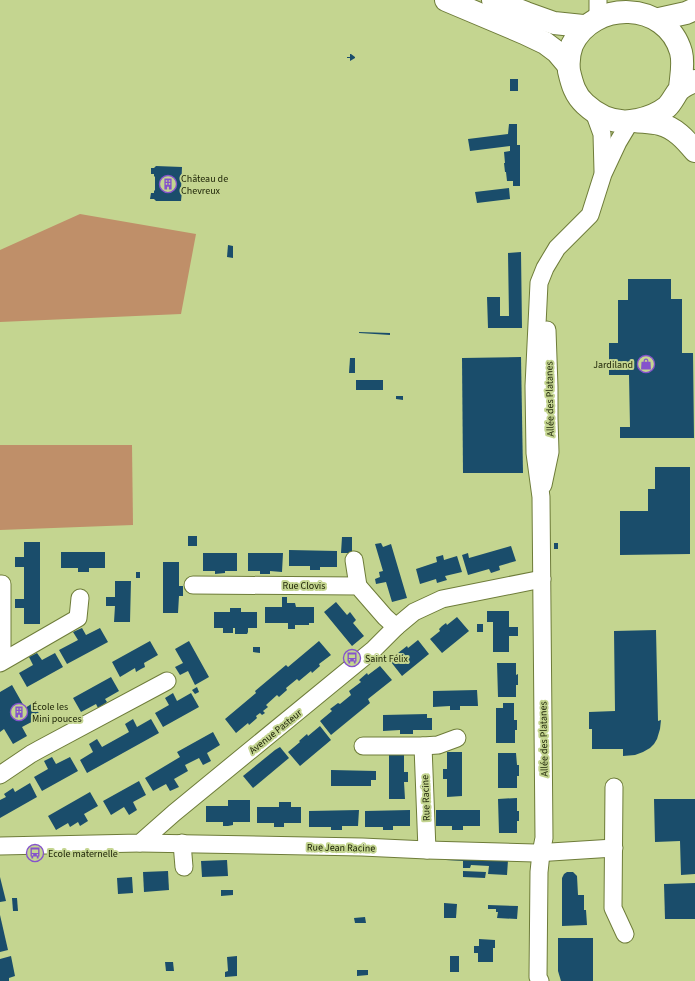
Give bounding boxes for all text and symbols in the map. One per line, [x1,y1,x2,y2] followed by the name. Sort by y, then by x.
[181,172,228,198] place label: Château de Chevreux
[158,174,178,194] building icon: Château de Chevreux
[636,354,656,374] shop icon: Jardiland
[593,358,633,372] place label: Jardiland
[542,361,558,437] street label: Allée des Platanes
[282,579,326,593] street label: Rue Clovis
[342,648,362,668] bus stop icon: Saint Félix
[365,652,408,666] place label: Saint Félix
[32,700,82,726] place label: École les Mini pouces
[536,701,552,777] street label: Allée des Platanes
[9,702,29,722] building icon: École les Mini pouces
[246,706,305,757] street label: Avenue Pasteur
[418,775,434,821] street label: Rue Racine
[307,840,375,856] street label: Rue Jean Racine
[25,843,45,863] bus stop icon: Ecole maternelle
[48,847,118,861] place label: Ecole maternelle

